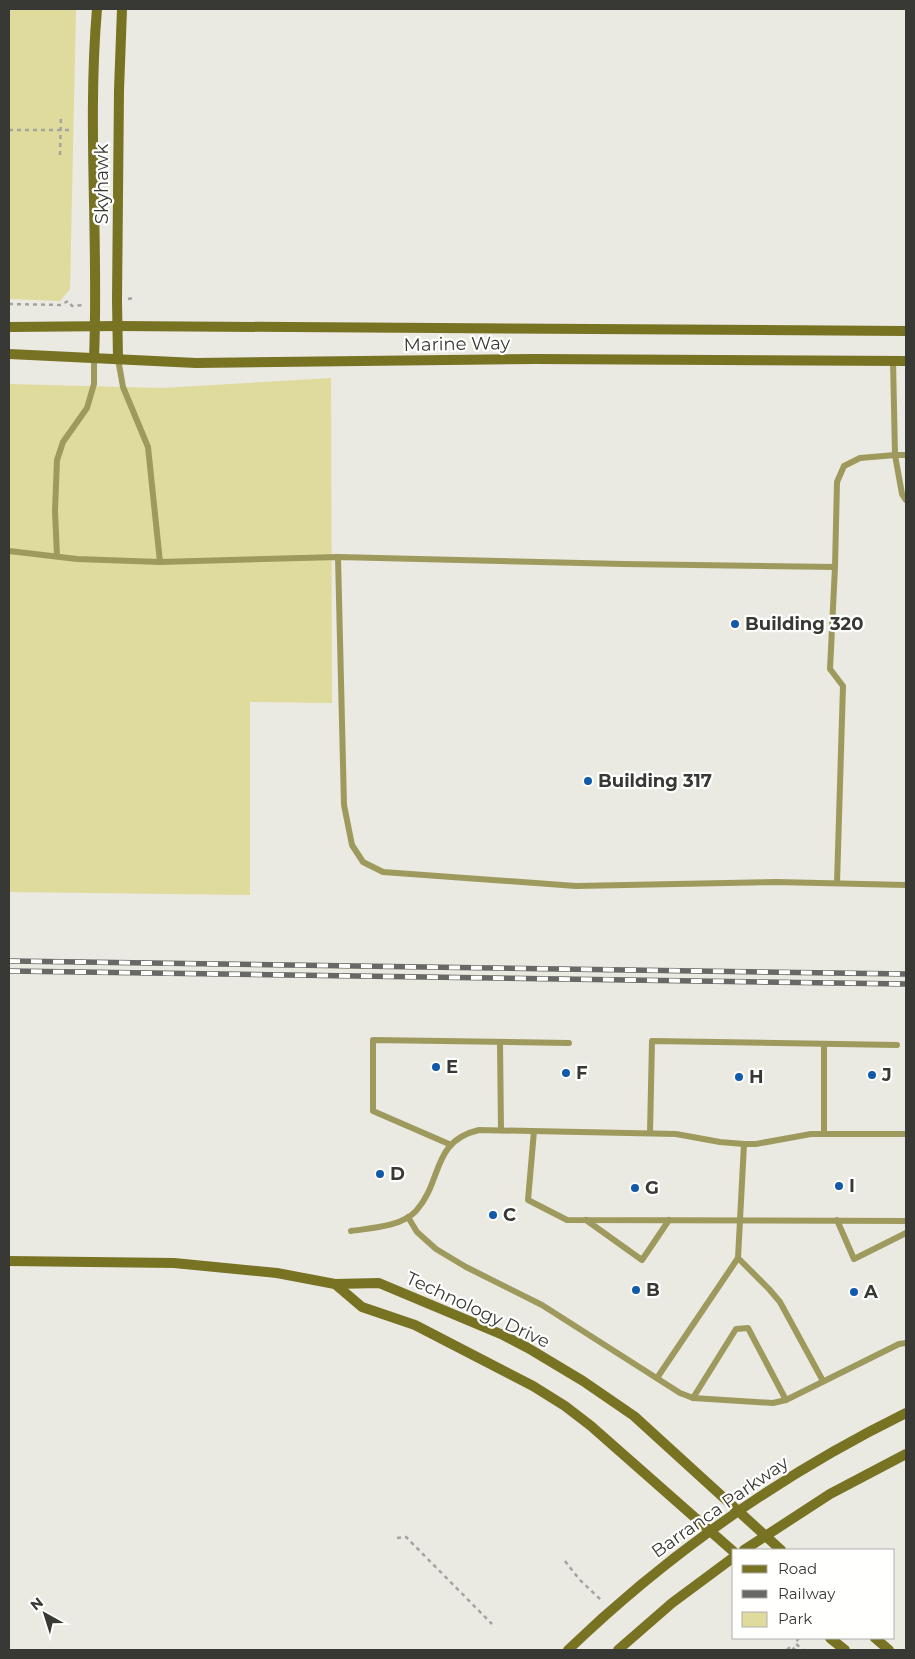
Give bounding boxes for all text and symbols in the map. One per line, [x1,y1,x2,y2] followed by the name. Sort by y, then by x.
[91,144,113,224] street label: Skyhawk
[404,332,511,356] street label: Marine Way
[745,613,863,635] place label: Building 320
[729,618,741,630] marker: Building 320
[598,770,712,792] place label: Building 317
[582,775,594,787] marker: Building 317
[446,1056,458,1078] place label: E
[430,1061,442,1073] marker: E
[576,1062,588,1084] place label: F
[881,1064,892,1086] place label: J
[749,1066,764,1088] place label: H
[560,1067,572,1079] marker: F
[866,1069,878,1081] marker: J
[733,1071,745,1083] marker: H
[390,1163,405,1185] place label: D
[374,1168,386,1180] marker: D
[849,1175,855,1197] place label: I
[645,1177,659,1199] place label: G
[833,1180,845,1192] marker: I
[629,1182,641,1194] marker: G
[503,1204,516,1226] place label: C
[487,1209,499,1221] marker: C
[403,1267,553,1353] street label: Technology Drive
[646,1279,660,1301] place label: B
[863,1281,878,1303] place label: A
[630,1284,642,1296] marker: B
[848,1286,860,1298] marker: A
[647,1451,793,1563] street label: Barranca Parkway
[732,1549,895,1639] legend
[778,1559,817,1578] text: Road
[778,1584,836,1603] text: Railway
[20,1589,70,1639] north arrow
[27,1593,47,1614] text: N
[778,1609,812,1628] text: Park

